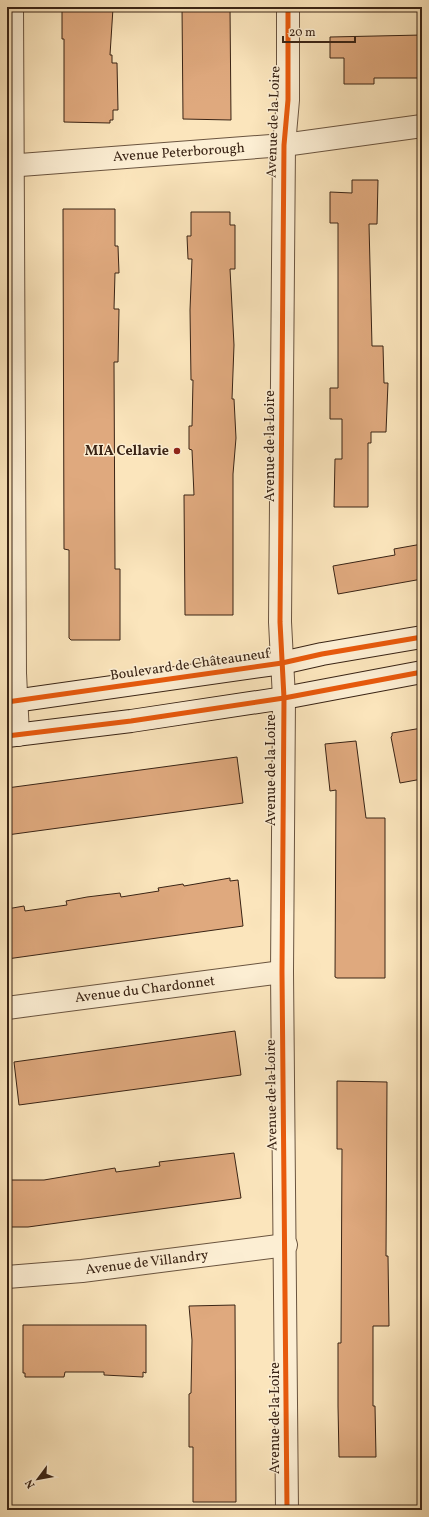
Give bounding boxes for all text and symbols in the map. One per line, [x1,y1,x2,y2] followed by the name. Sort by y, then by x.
[283,18,355,44] scale bar
[289,25,316,41] text: 20 m
[263,65,285,178] street label: Avenue de la Loire
[112,139,246,167] street label: Avenue Peterborough
[261,390,280,502] street label: Avenue de la Loire
[85,442,169,461] place label: MIA Cellavie
[172,446,182,456] marker: MIA Cellavie
[109,644,272,686] street label: Boulevard de Châteauneuf
[262,714,281,826] street label: Avenue de la Loire
[74,972,216,1008] street label: Avenue du Chardonnet
[262,1039,282,1151] street label: Avenue de la Loire
[84,1246,210,1280] street label: Avenue de Villandry
[266,1362,285,1474] street label: Avenue de la Loire
[18,1459,58,1499] north arrow
[22,1476,39,1491] text: N

